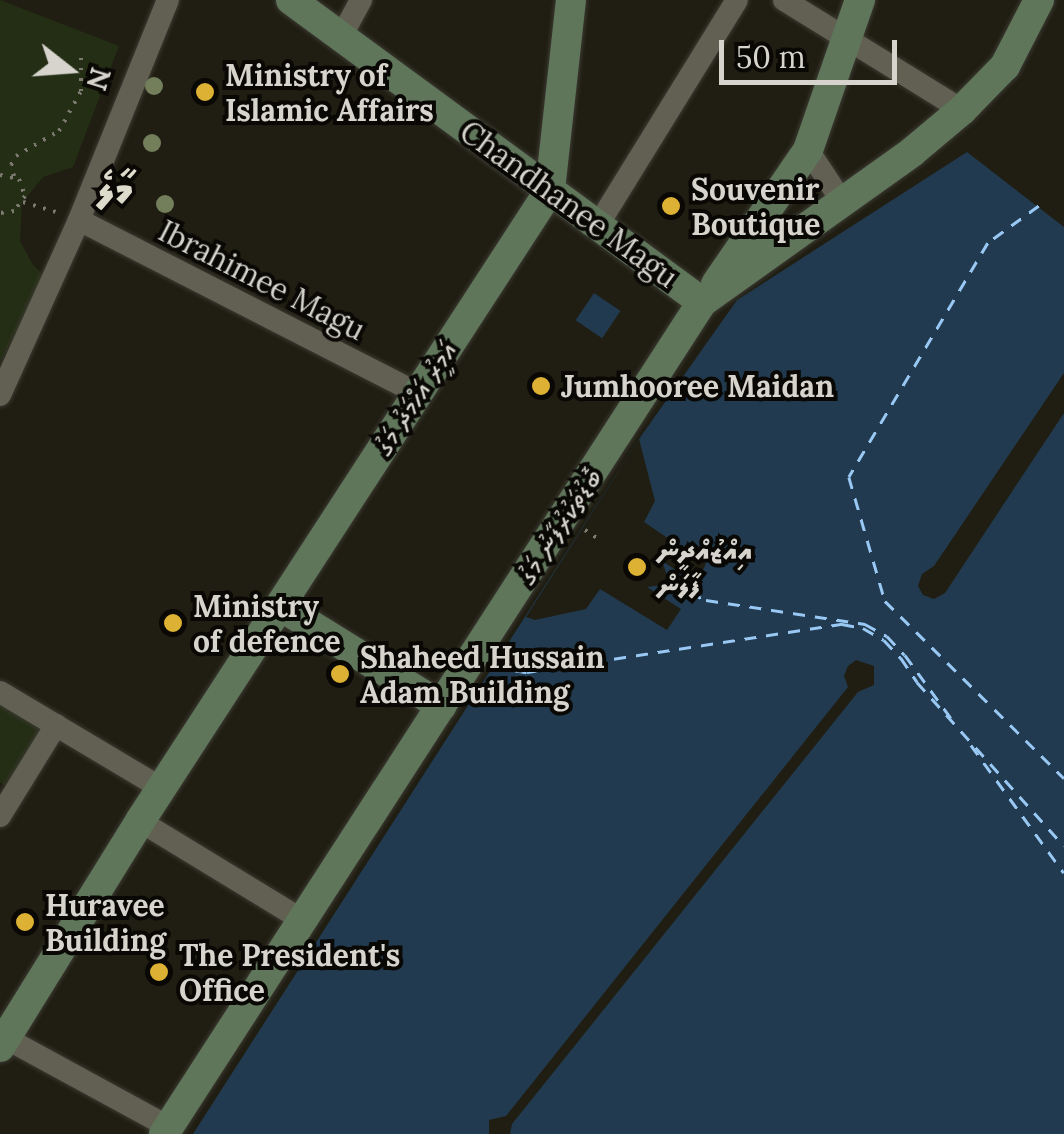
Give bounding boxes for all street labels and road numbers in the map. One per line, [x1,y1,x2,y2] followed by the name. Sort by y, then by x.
[453,113,685,295] street label: Chandhanee Magu
[153,212,371,348] street label: Ibrahimee Magu
[365,334,465,462] street label: އަމީރު އަހްމަދު މަގު
[508,461,610,591] street label: ބޮޑުތަކުރުފާނު މަގު

